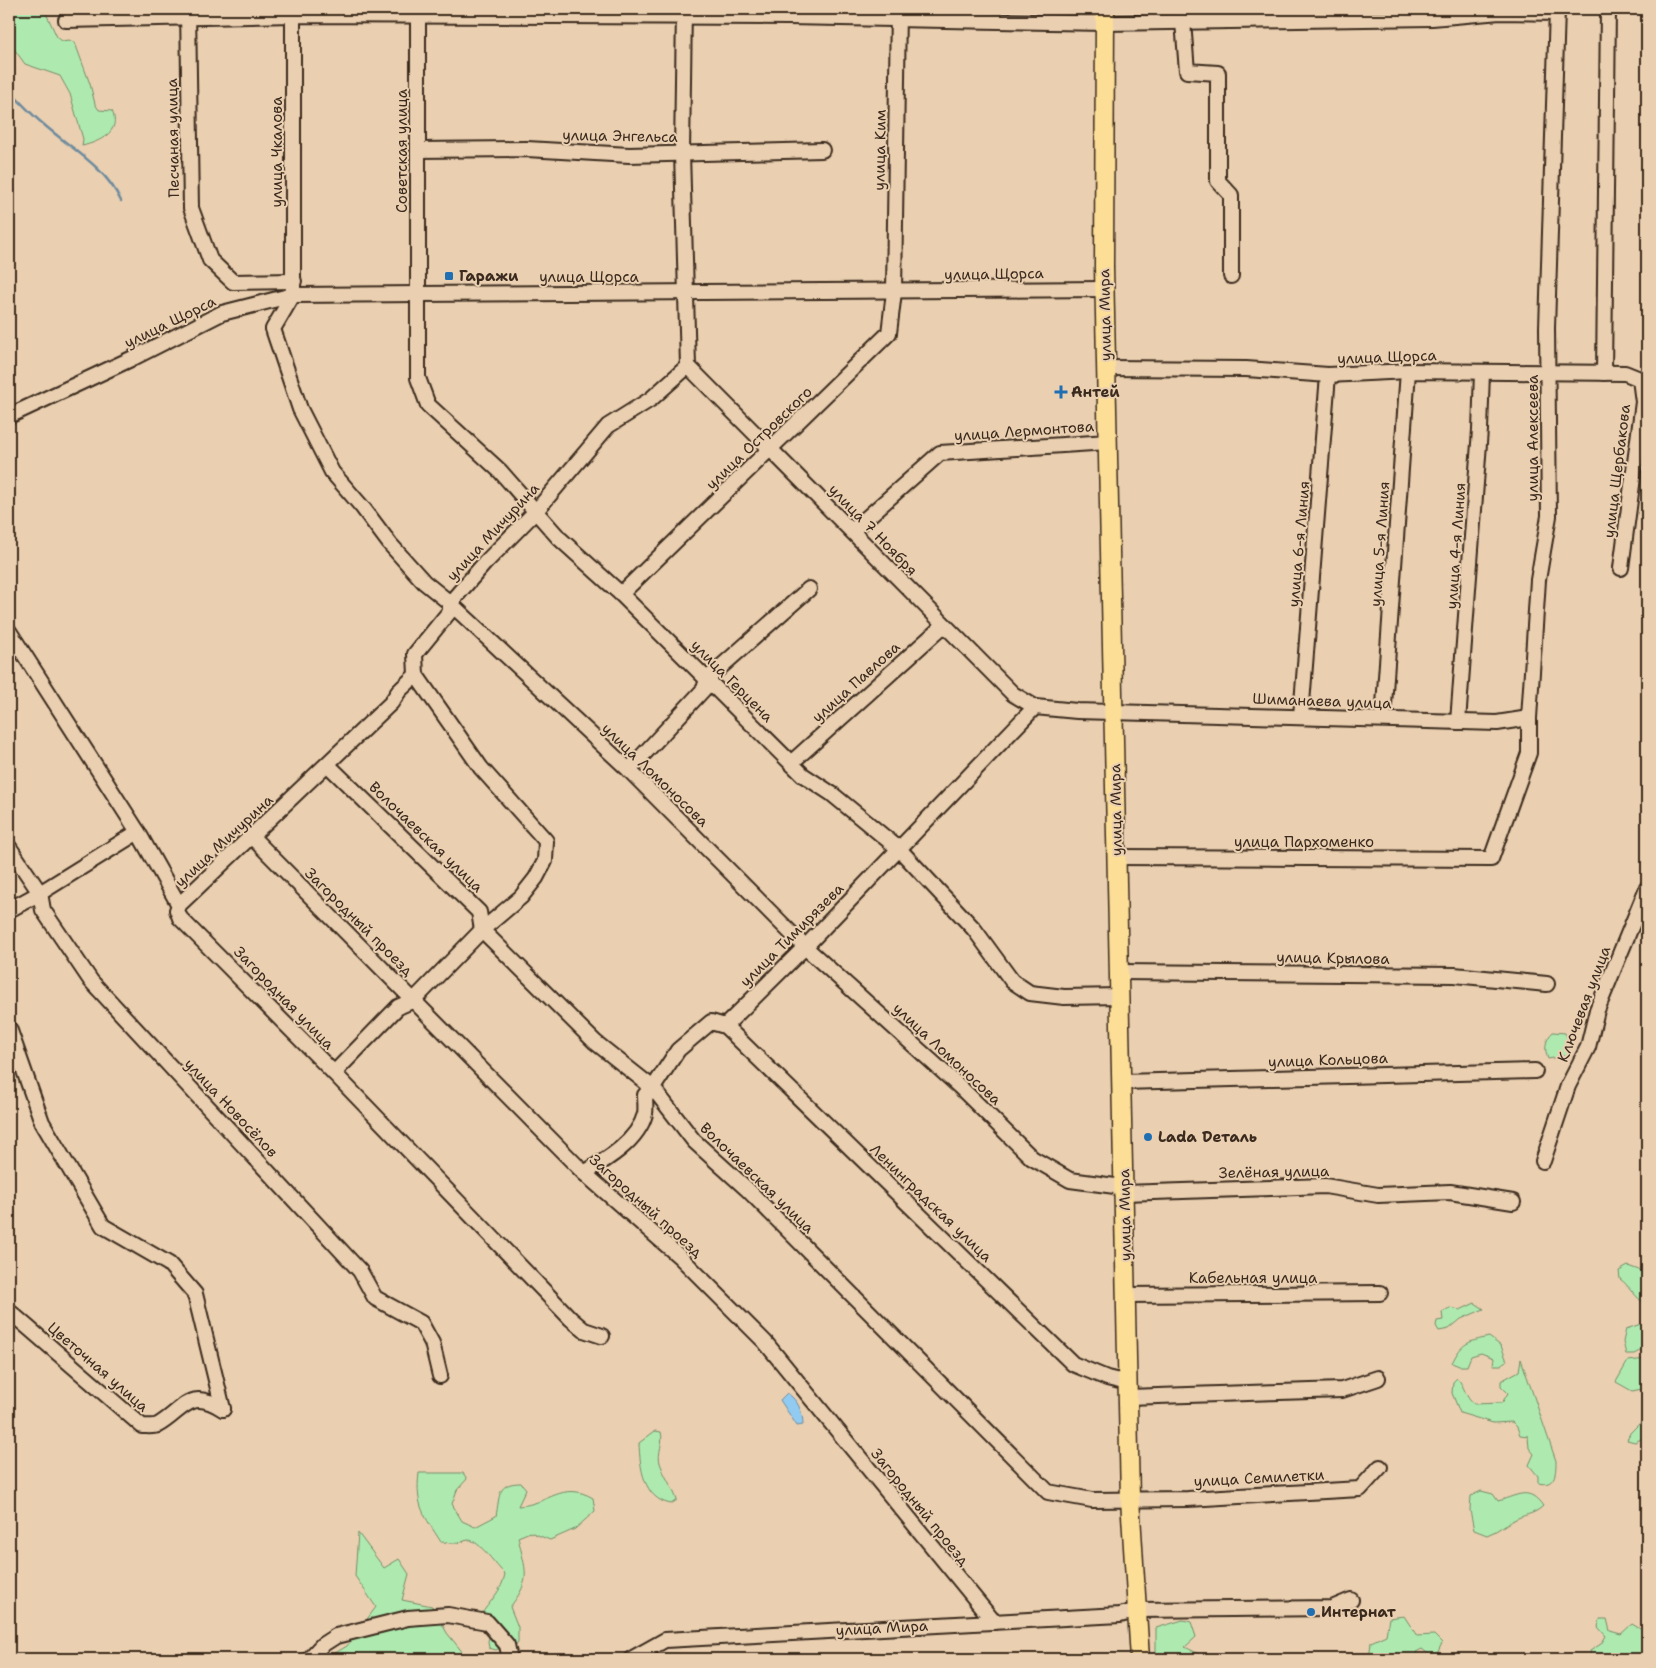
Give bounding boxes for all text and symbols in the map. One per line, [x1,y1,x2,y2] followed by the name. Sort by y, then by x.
[162,77,184,198] street label: Песчаная улица
[392,88,412,213] street label: Советская улица
[267,96,287,208] street label: улица Чкалова
[869,109,891,191] street label: улица Ким
[562,125,679,147] street label: улица Энгельса
[944,263,1045,285] street label: улица Щорса
[459,266,519,286] place label: Гаражи
[539,267,639,287] street label: улица Щорса
[1094,268,1116,361] street label: улица Мира
[443,270,455,282] marker: Гаражи
[121,291,220,353] street label: улица Щорса
[1337,345,1438,369] street label: улица Щорса
[1523,374,1543,501] street label: улица Алексеева
[702,382,816,494] street label: улица Островского
[1071,382,1120,402] place label: Антей
[1055,386,1067,398] marker: Антей
[1599,402,1635,539] street label: улица Щербакова
[953,416,1095,446] street label: улица Лермонтова
[442,478,544,585] street label: улица Мичурина
[824,480,922,580] street label: улица 7 Ноября
[1284,480,1314,608] street label: улица 6-я Линия
[1366,481,1394,607] street label: улица 5-я Линия
[1442,482,1470,610] street label: улица 4-я Линия
[686,635,778,727] street label: улица Герцена
[808,637,905,727] street label: улица Павлова
[1252,689,1393,713] street label: Шиманаева улица
[597,719,713,832] street label: улица Ломоносова
[1105,763,1127,856] street label: улица Мира
[365,777,488,897] street label: Волочаевская улица
[171,790,278,892] street label: улица Мичурина
[1234,832,1374,852] street label: улица Пархоменко
[300,863,418,981] street label: Загородный проезд
[736,878,849,991] street label: улица Тимирязева
[229,942,339,1054] street label: Загородная улица
[1553,942,1616,1065] street label: Ключевая улица
[1276,947,1391,969] street label: улица Крылова
[888,998,1006,1110] street label: улица Ломоносова
[1268,1048,1389,1072] street label: улица Кольцова
[180,1054,282,1162] street label: улица Новосёлов
[696,1118,819,1238] street label: Волочаевская улица
[1158,1127,1257,1147] place label: Lada Dеталь
[1142,1131,1154,1143] marker: Lada Dеталь
[866,1139,997,1267] street label: Ленинградская улица
[585,1150,707,1263] street label: Загородный проезд
[1218,1161,1330,1183] street label: Зелёная улица
[1114,1168,1136,1261] street label: улица Мира
[1189,1268,1318,1288] street label: Кабельная улица
[43,1318,153,1417] street label: Цветочная улица
[866,1444,974,1570] street label: Загородный проезд
[1193,1465,1325,1491] street label: улица Семилетки
[1321,1602,1396,1622] place label: Интернат
[1305,1606,1317,1618] marker: Интернат
[835,1616,929,1640] street label: улица Мира

